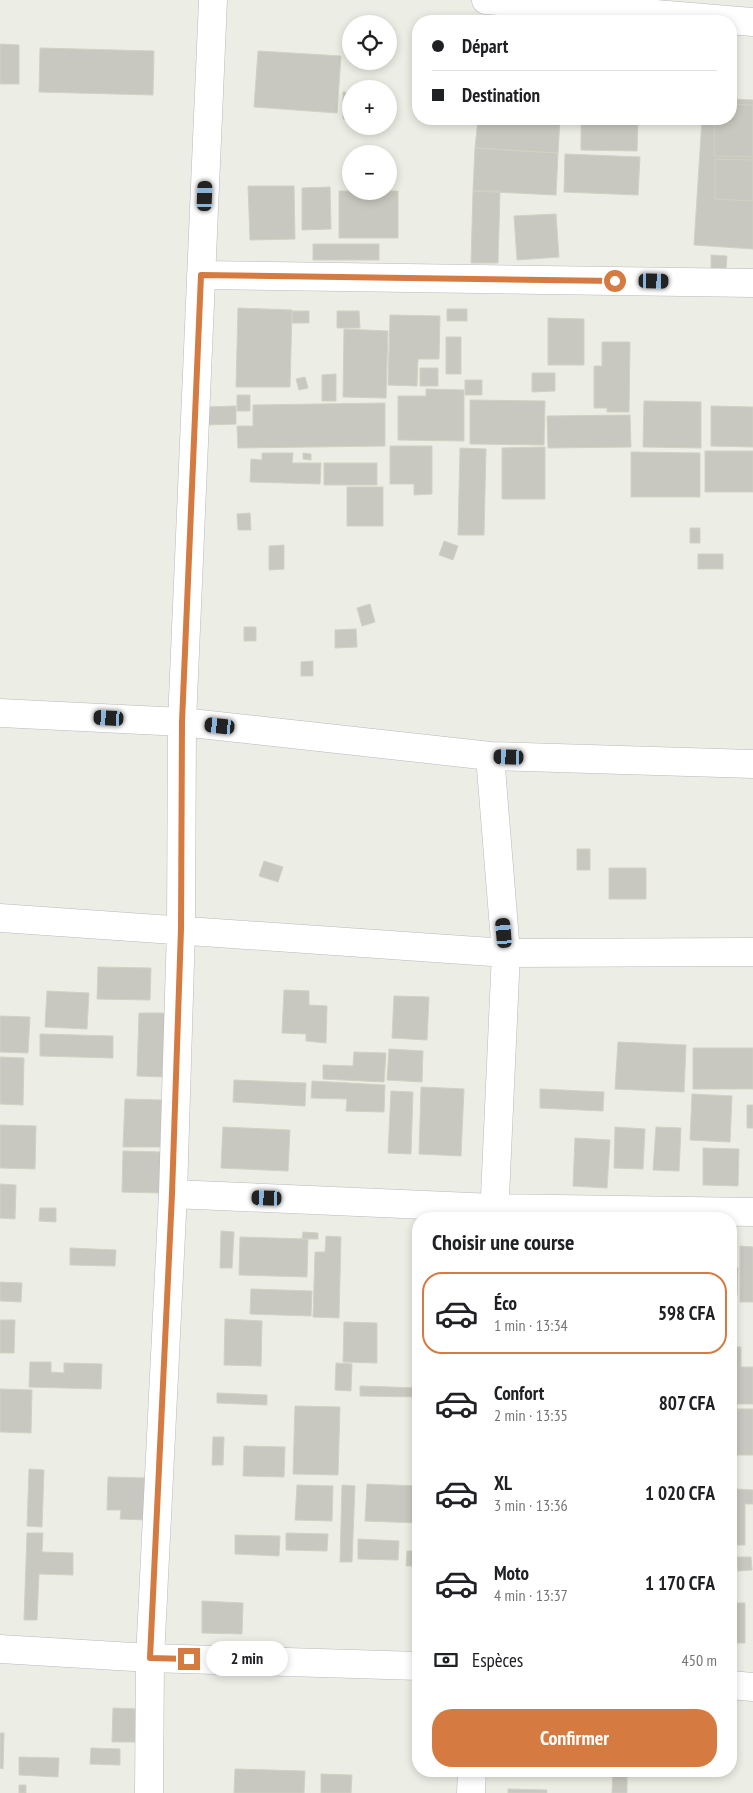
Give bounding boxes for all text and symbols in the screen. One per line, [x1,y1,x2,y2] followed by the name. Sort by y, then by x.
[342,15,397,200] map controls
[342,15,397,70] button: locate
[462,34,508,58] text: Départ
[342,80,397,135] button: +
[462,83,540,107] text: Destination
[342,145,397,200] button: −
[196,181,213,211] car
[604,270,626,292] route start
[638,273,669,289] car
[93,710,124,726] car
[204,717,235,735] car
[493,749,524,765] car
[495,917,512,949] car
[251,1190,282,1206] car
[432,1228,574,1256] text: Choisir une course
[434,1291,479,1336] icon: car
[494,1291,517,1315] text: Éco
[658,1301,715,1325] text: 598 CFA
[494,1315,568,1335] text: 1 min · 13:34
[434,1381,479,1426] icon: car
[494,1381,544,1405] text: Confort
[659,1391,715,1415] text: 807 CFA
[494,1405,568,1425] text: 2 min · 13:35
[434,1471,479,1516] icon: car
[494,1471,512,1495] text: XL
[645,1481,715,1505] text: 1 020 CFA
[494,1495,568,1515] text: 3 min · 13:36
[434,1561,479,1606] icon: car
[494,1561,529,1585] text: Moto
[645,1571,715,1595] text: 1 170 CFA
[494,1585,568,1605] text: 4 min · 13:37
[206,1642,289,1676] callout: 2 min
[432,1646,460,1674] icon: cash
[178,1648,200,1670] route end
[231,1648,263,1668] text: 2 min
[472,1648,523,1672] text: Espèces
[682,1650,717,1670] text: 450 m
[432,1709,717,1767] button: Confirmer

